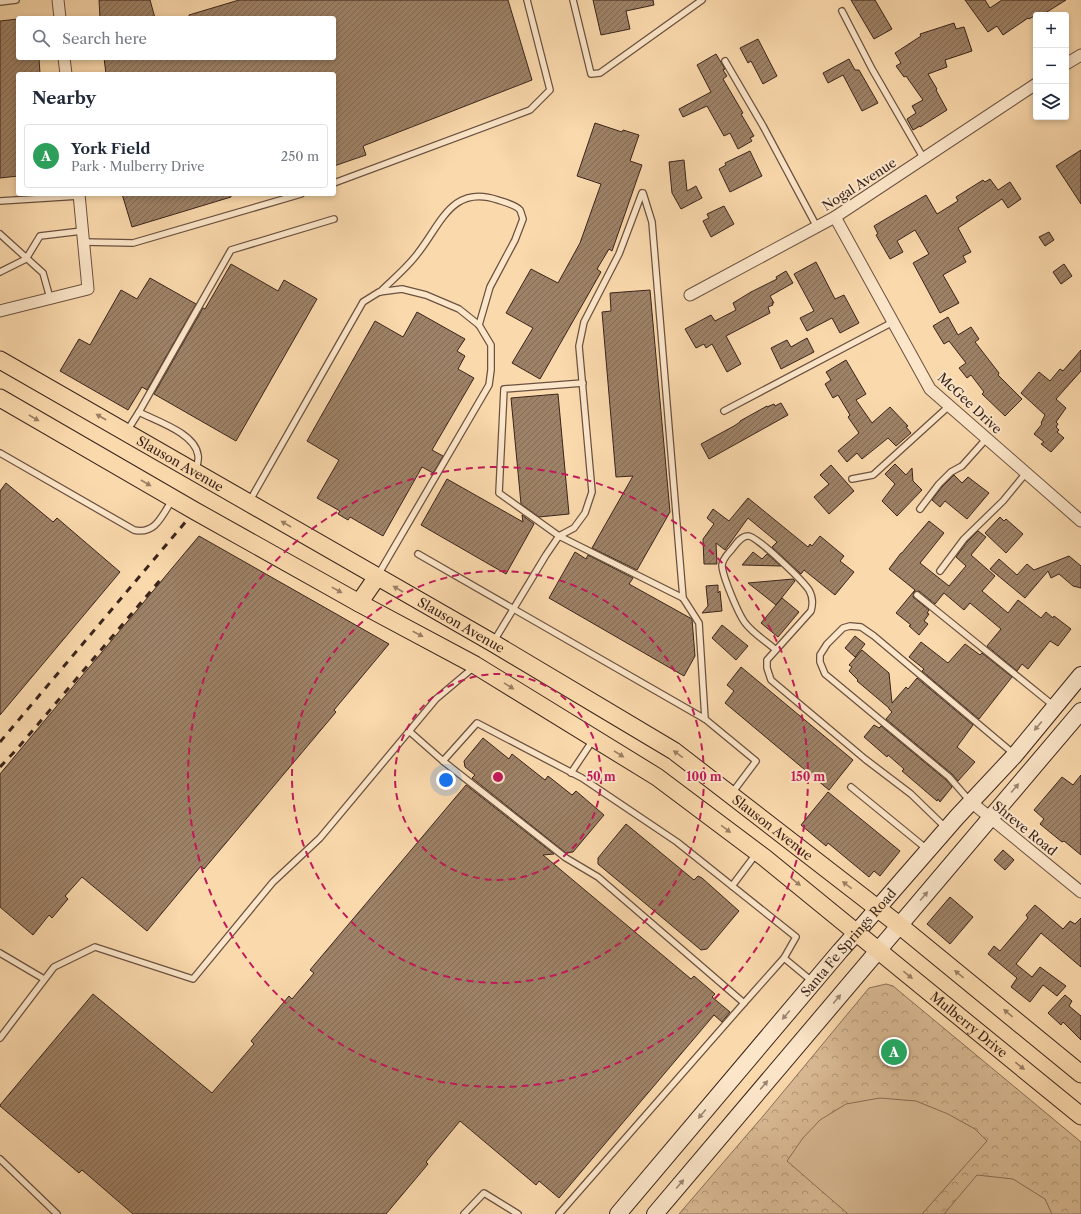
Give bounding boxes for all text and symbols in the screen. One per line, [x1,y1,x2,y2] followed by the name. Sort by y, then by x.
[1033,12,1069,120] map controls
[1033,12,1069,48] button: +
[16,16,336,60] search box
[30,27,52,49] icon: search
[62,29,147,48] text: Search here
[1033,48,1069,84] button: −
[1033,84,1069,120] button: layers
[32,88,96,108] text: Nearby
[71,139,150,158] text: York Field
[41,148,51,164] text: A
[281,148,319,164] text: 250 m
[819,154,899,214] street label: Nogal Avenue
[71,158,205,174] text: Park · Mulberry Drive
[935,369,1005,437] street label: McGee Drive
[28,414,40,421] one-way arrow
[95,414,107,421] one-way arrow
[134,432,227,495] street label: Slauson Avenue
[140,479,152,486] one-way arrow
[280,521,292,528] one-way arrow
[393,586,404,593] one-way arrow
[331,587,343,594] one-way arrow
[415,594,508,656] street label: Slauson Avenue
[412,631,424,638] one-way arrow
[503,682,514,690] one-way arrow
[1034,721,1043,731] one-way arrow
[672,749,683,758] one-way arrow
[613,751,625,758] one-way arrow
[586,769,616,784] text: 50 m
[686,769,722,784] text: 100 m
[791,769,825,784] text: 150 m
[436,770,456,790] your location
[491,770,505,784] centre of rings
[1011,783,1020,793] one-way arrow
[729,791,816,863] street label: Slauson Avenue
[990,797,1060,859] street label: Shreve Road
[720,824,731,833] one-way arrow
[790,878,801,887] one-way arrow
[841,880,852,889] one-way arrow
[797,885,899,1000] street label: Santa Fe Springs Road
[920,890,929,901] one-way arrow
[903,970,914,979] one-way arrow
[954,970,965,979] one-way arrow
[927,988,1011,1061] street label: Mulberry Drive
[833,993,842,1004] one-way arrow
[781,1009,790,1020] one-way arrow
[1002,1009,1013,1018] one-way arrow
[881,1037,907,1067] pin: A
[1014,1062,1025,1071] one-way arrow
[760,1080,769,1090] one-way arrow
[698,1109,707,1120] one-way arrow
[675,1179,684,1190] one-way arrow

